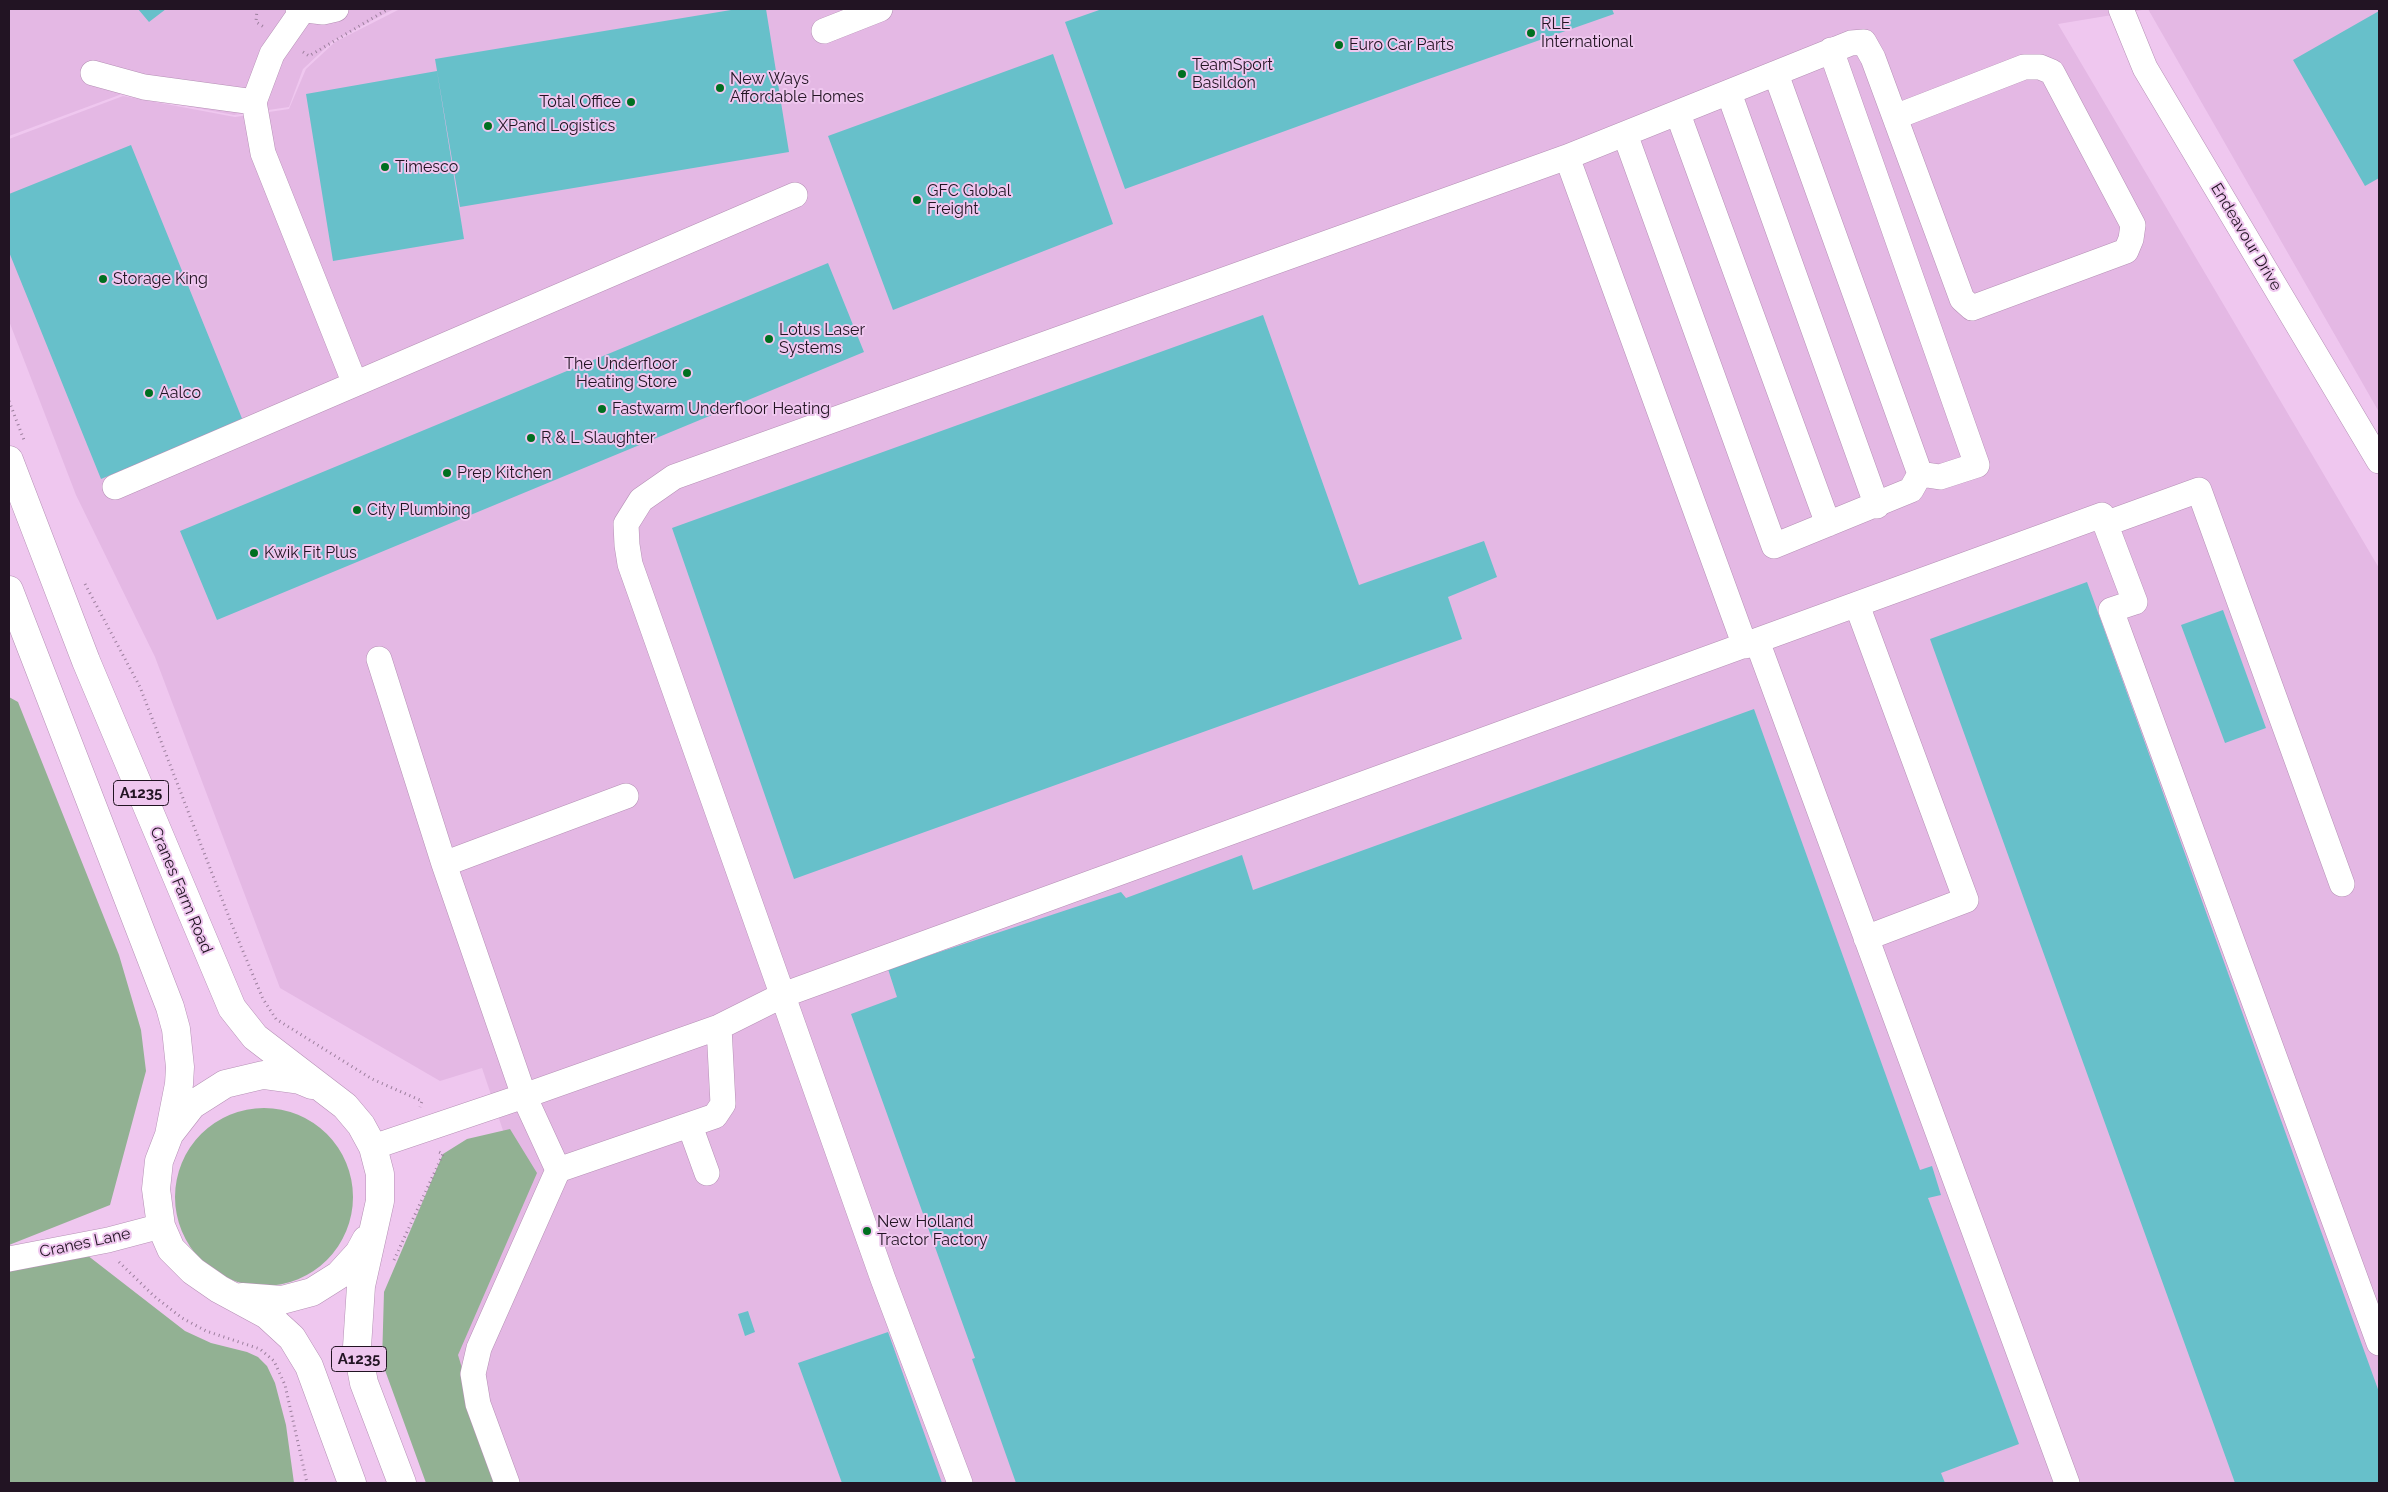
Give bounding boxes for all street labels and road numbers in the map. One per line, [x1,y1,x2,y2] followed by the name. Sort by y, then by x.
[2206,180,2286,294] street label: Endeavour Drive
[114,780,168,806] road number: A1235
[146,824,216,956] street label: Cranes Farm Road
[38,1224,132,1262] street label: Cranes Lane
[332,1346,386,1372] road number: A1235

